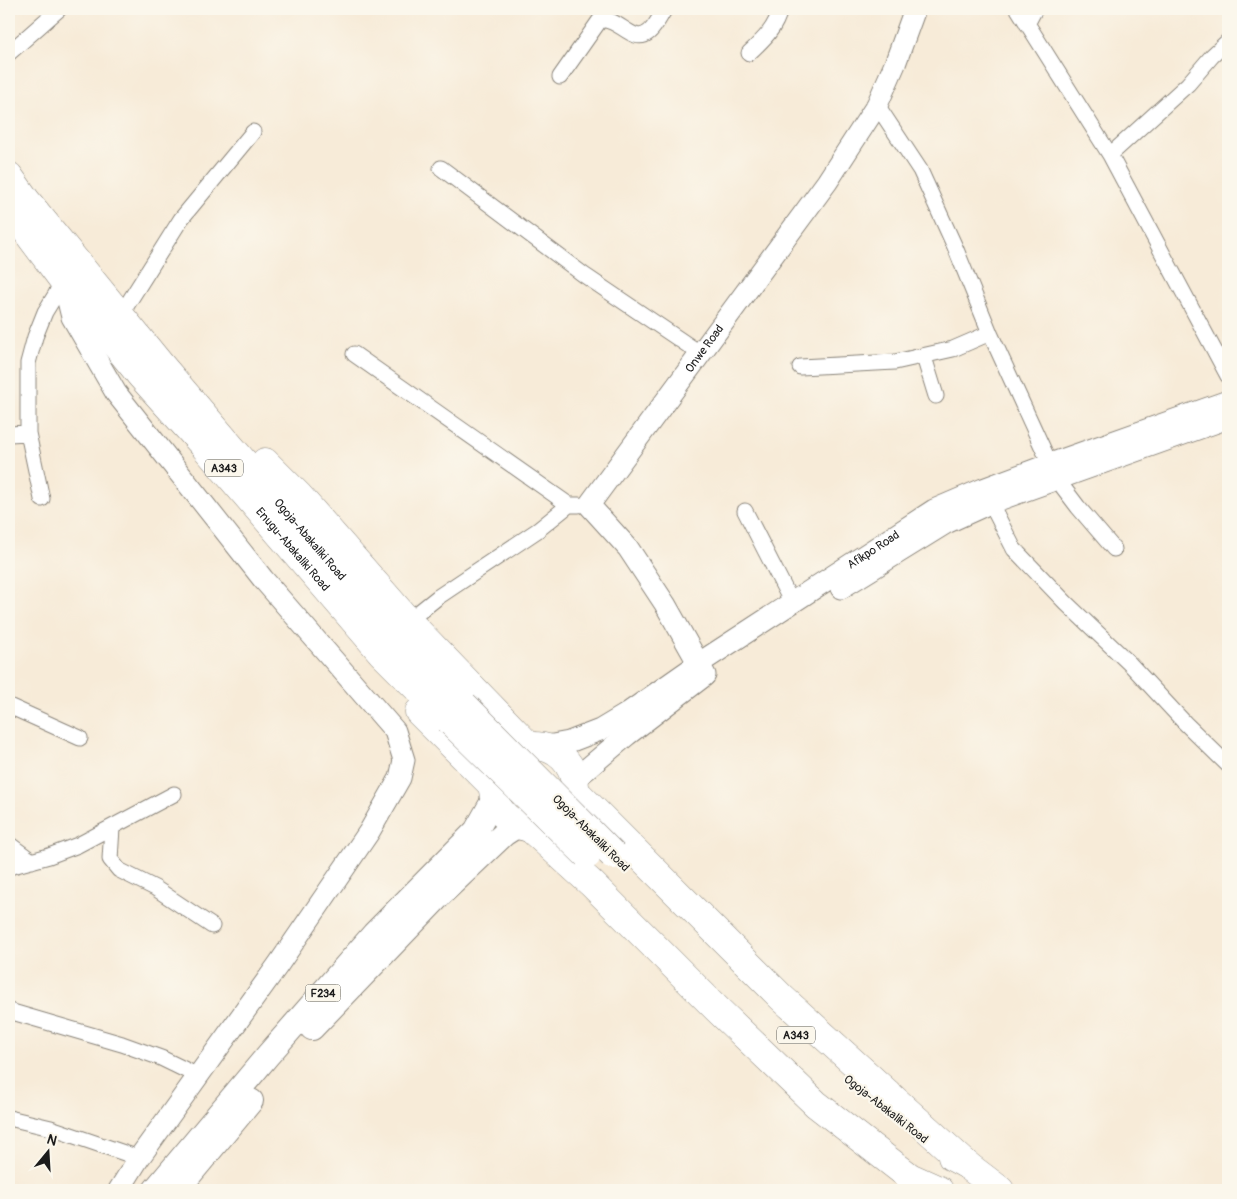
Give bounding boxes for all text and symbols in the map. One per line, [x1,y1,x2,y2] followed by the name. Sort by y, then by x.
[682,322,727,376] street label: Onwe Road
[205,459,243,476] road number: A343
[270,496,349,584] street label: Ogoja-Abakaliki Road
[252,505,333,595] street label: Enugu-Abakaliki Road
[844,528,902,573] street label: Afikpo Road
[549,792,632,875] street label: Ogoja-Abakaliki Road
[306,984,340,1001] road number: F234
[777,1026,815,1044] road number: A343
[840,1072,931,1147] street label: Ogoja-Abakaliki Road
[22,1126,72,1176] north arrow
[45,1131,59,1150] text: N

